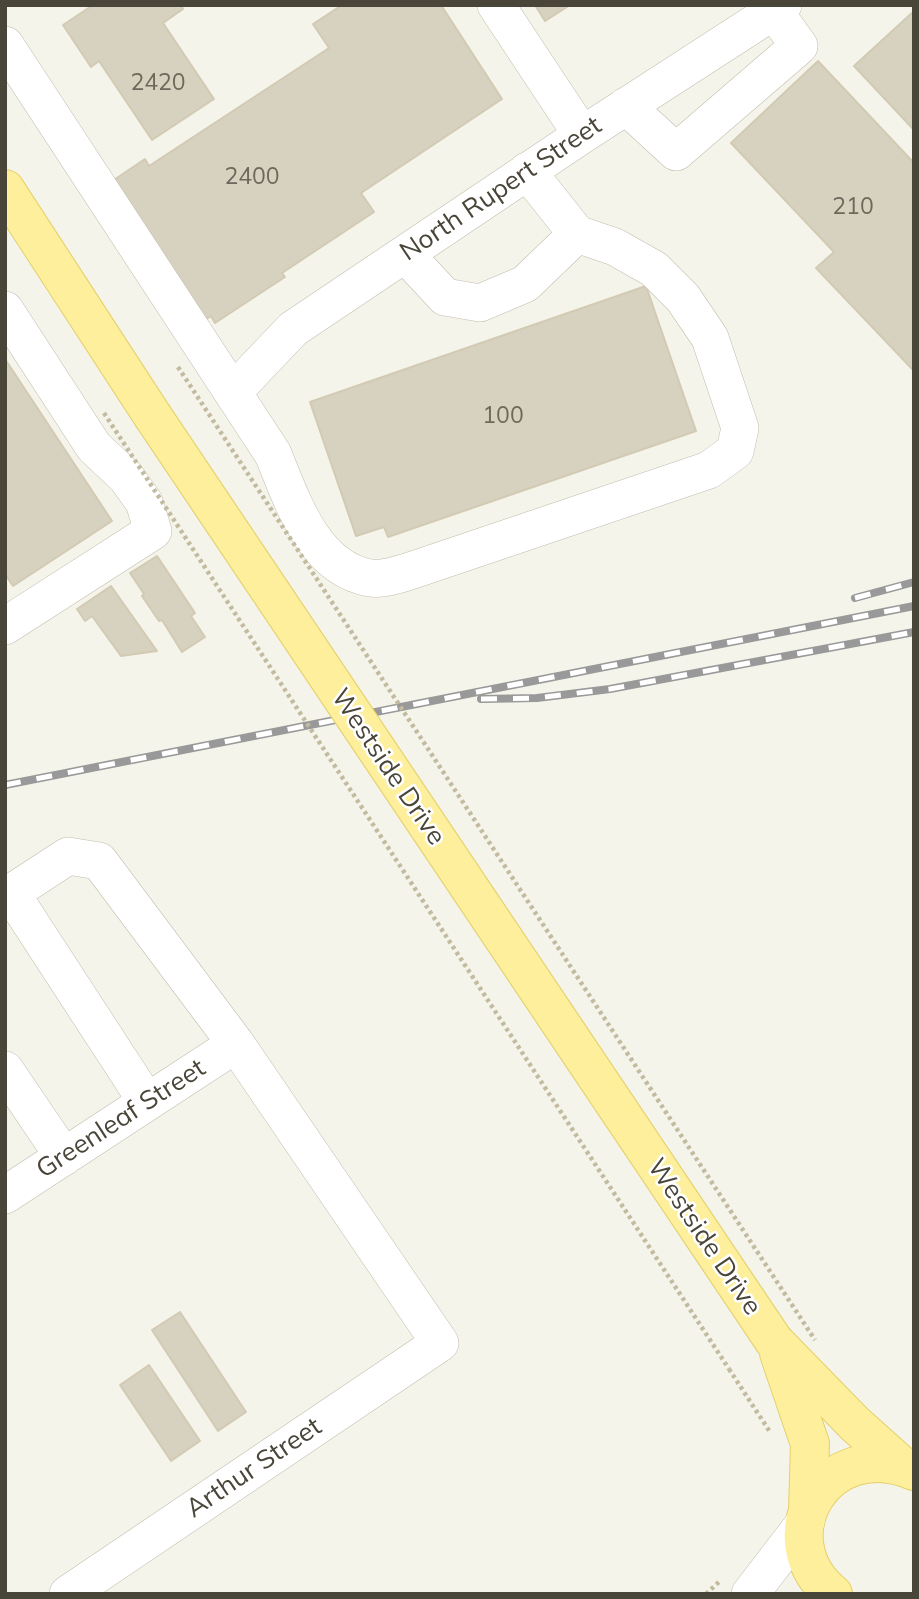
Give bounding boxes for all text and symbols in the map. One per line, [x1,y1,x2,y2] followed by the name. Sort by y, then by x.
[130,69,186,97] house number: 2420
[394,110,608,268] street label: North Rupert Street
[224,163,280,191] house number: 2400
[832,193,874,221] house number: 210
[482,402,524,430] house number: 100
[324,683,452,851] street label: Westside Drive
[31,1053,211,1185] street label: Greenleaf Street
[640,1153,768,1321] street label: Westside Drive
[180,1411,328,1525] street label: Arthur Street

